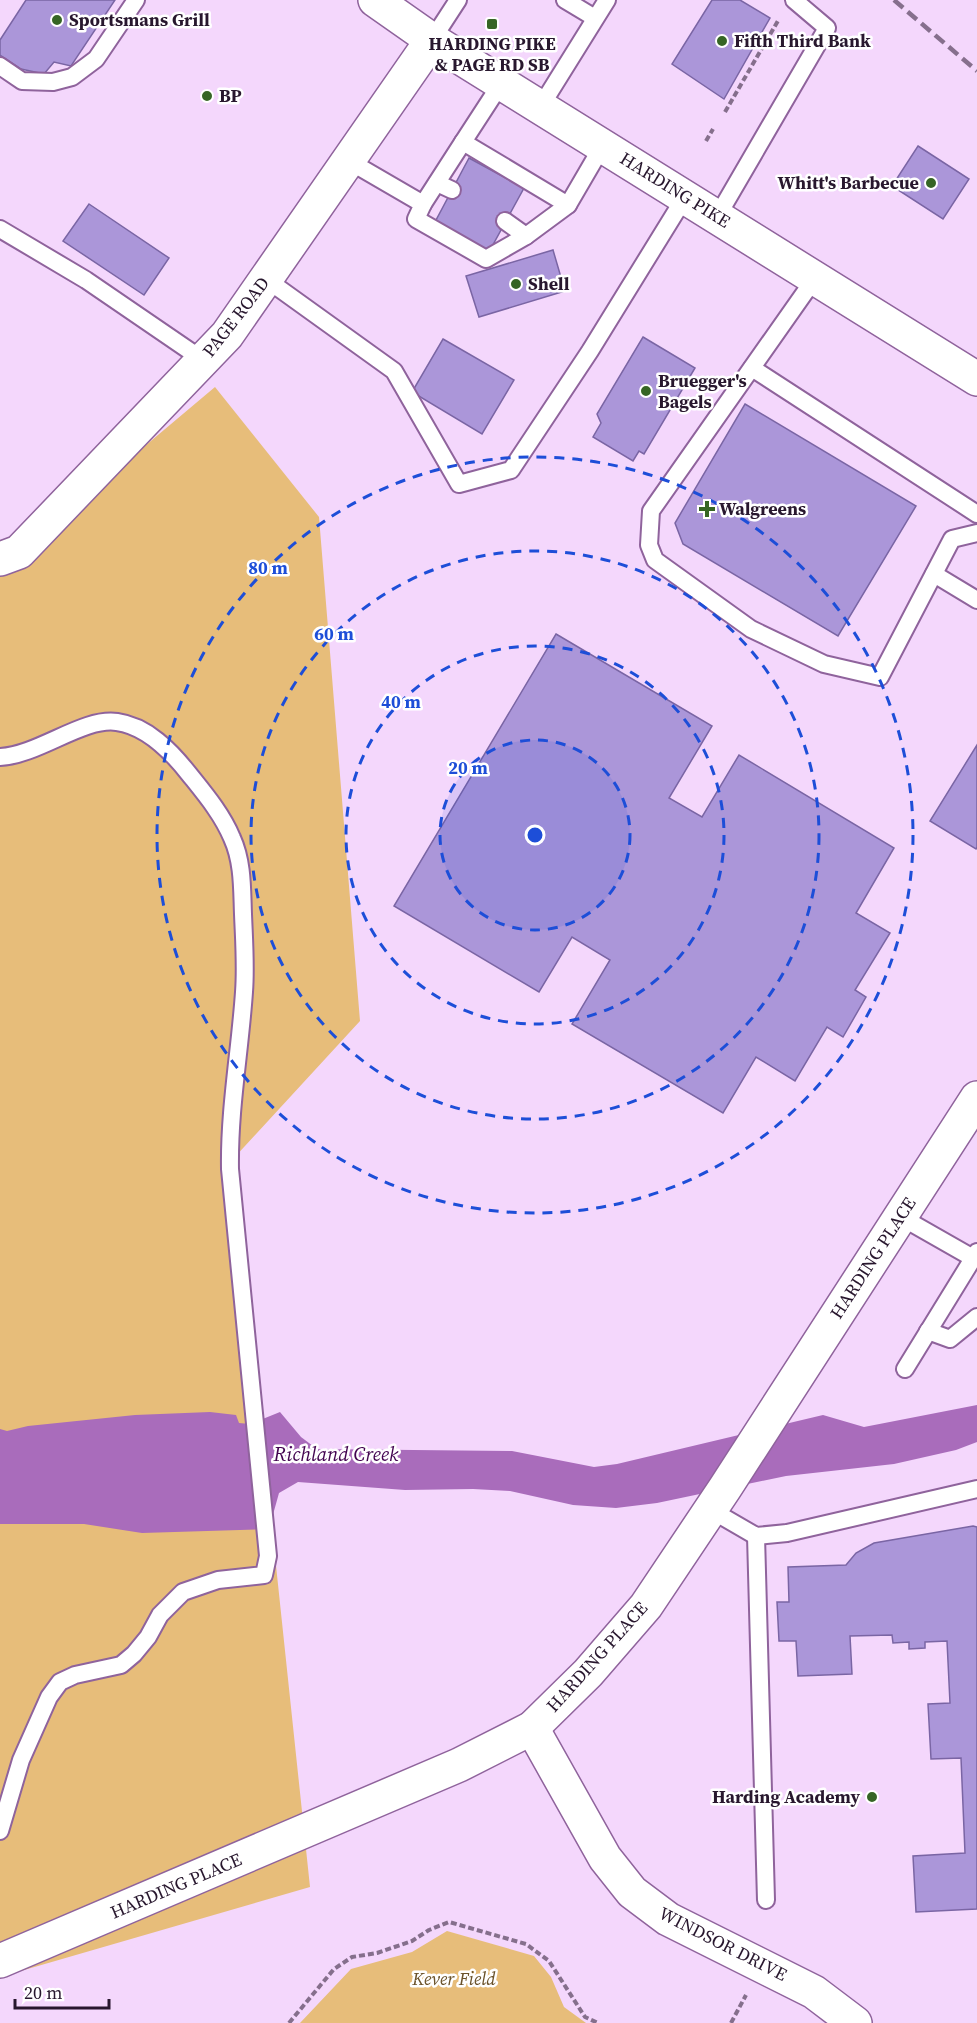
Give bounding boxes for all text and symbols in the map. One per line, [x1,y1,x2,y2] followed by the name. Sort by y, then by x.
[69,7,210,32] place label: Sportsmans Grill
[50,13,64,27] marker: Sportsmans Grill
[485,17,499,31] marker: HARDING PIKE & PAGE RD SB
[734,28,871,53] place label: Fifth Third Bank
[428,31,556,77] place label: HARDING PIKE & PAGE RD SB
[715,34,729,48] marker: Fifth Third Bank
[219,83,241,108] place label: BP
[200,89,214,103] marker: BP
[615,146,735,234] street label: HARDING PIKE
[777,170,919,195] place label: Whitt's Barbecue
[924,176,938,190] marker: Whitt's Barbecue
[196,271,275,362] street label: PAGE ROAD
[528,271,570,296] place label: Shell
[509,277,523,291] marker: Shell
[658,368,747,414] place label: Bruegger's Bagels
[639,384,653,398] marker: Bruegger's Bagels
[719,496,806,521] place label: Walgreens
[700,502,714,516] marker: Walgreens
[248,555,288,580] text: 80 m
[314,621,354,646] text: 60 m
[381,689,421,714] text: 40 m
[448,755,488,780] text: 20 m
[525,825,545,845] centre of rings
[824,1192,921,1323] street label: HARDING PLACE
[273,1440,399,1468] water label: Richland Creek
[540,1596,653,1717] street label: HARDING PLACE
[712,1784,860,1809] place label: Harding Academy
[865,1790,879,1804] marker: Harding Academy
[106,1847,246,1925] street label: HARDING PLACE
[655,1900,792,1987] street label: WINDSOR DRIVE
[411,1966,496,1991] park label: Kever Field
[15,1972,110,2010] scale bar
[24,1980,62,2005] text: 20 m

